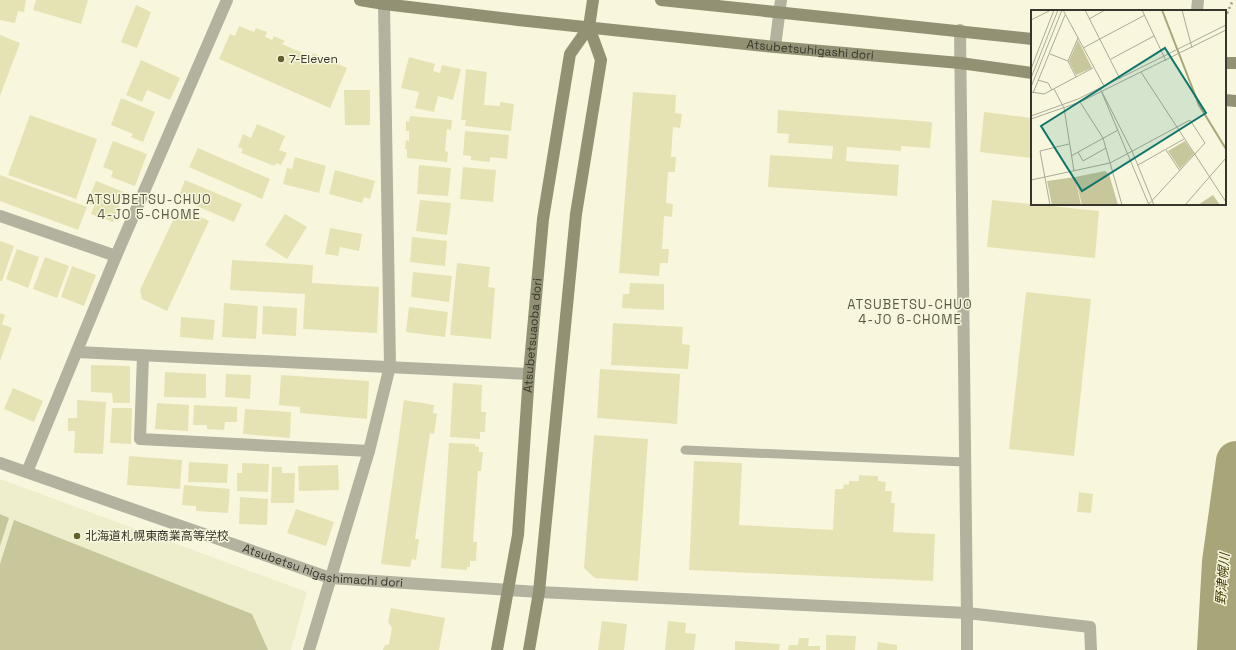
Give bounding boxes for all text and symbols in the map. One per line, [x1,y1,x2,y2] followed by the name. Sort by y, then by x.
[1031,10,1226,205] inset map
[746,36,874,64] street label: Atsubetsuhigashi dori
[289,51,338,67] place label: 7-Eleven
[276,54,286,64] marker: 7-Eleven
[86,191,212,223] district label: ATSUBETSU-CHUO 4-JO 5-CHOME
[520,277,546,393] street label: Atsubetsuaoba dori
[847,296,973,328] district label: ATSUBETSU-CHUO 4-JO 6-CHOME
[85,528,229,544] place label: 北海道札幌東商業高等学校
[72,531,82,541] marker: 北海道札幌東商業高等学校
[240,540,404,591] street label: Atsubetsu higashimachi dori
[1212,550,1233,606] water label: 野津幌川

